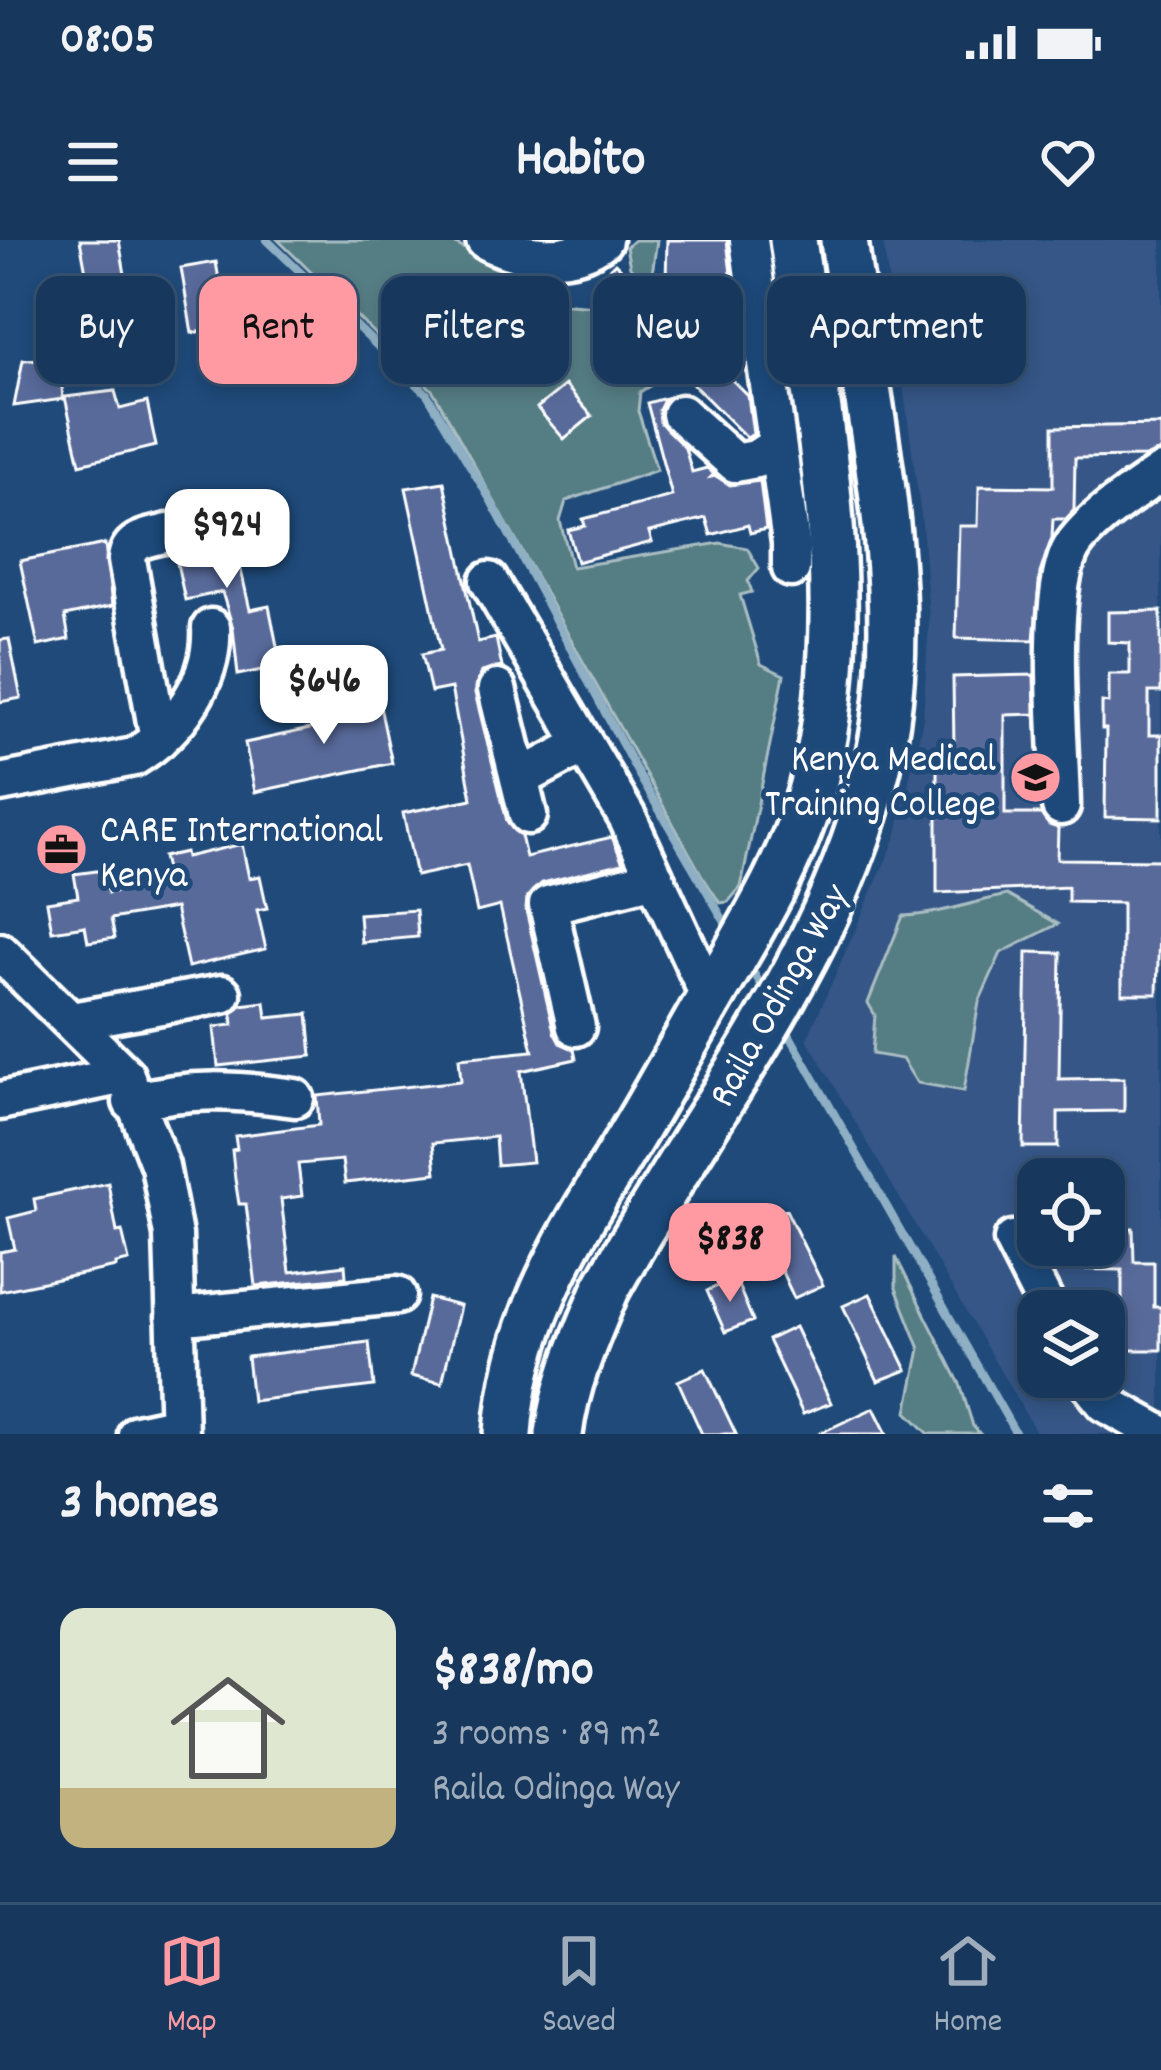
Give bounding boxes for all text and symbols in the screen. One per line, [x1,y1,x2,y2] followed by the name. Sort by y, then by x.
[60,10,155,74] text: 08:05
[515,124,646,201] text: Habito
[60,129,126,195] icon: menu
[1035,129,1101,195] icon: heart
[36,276,175,384] chip: Buy
[199,276,357,384] chip: Rent
[381,276,569,384] chip: Filters
[593,276,743,384] chip: New
[767,276,1026,384] chip: Apartment
[156,489,298,591] pin: $924
[192,500,262,555] text: $924
[253,645,395,747] pin: $646
[287,656,361,711] text: $646
[765,735,996,835] place label: Kenya Medical Training College
[1007,750,1063,806] school or university icon: Kenya Medical Training College
[100,806,383,906] place label: CARE International Kenya
[33,821,89,877] office icon: CARE International Kenya
[698,875,866,1119] street label: Raila Odinga Way
[1017,1158,1125,1398] map controls
[1017,1158,1125,1266] button: locate
[659,1203,801,1305] pin: $838
[696,1214,764,1269] text: $838
[1017,1290,1125,1398] button: layers
[60,1470,219,1542] text: 3 homes
[1035,1473,1101,1539] icon: filters
[432,1637,594,1709] text: $838/mo
[156,1656,300,1800] icon: home
[432,1709,661,1764] text: 3 rooms · 89 m²
[432,1764,680,1819] text: Raila Odinga Way
[159,1928,225,2047] tab: Map
[542,1928,616,2047] tab: Saved
[933,1928,1002,2047] tab: Home

